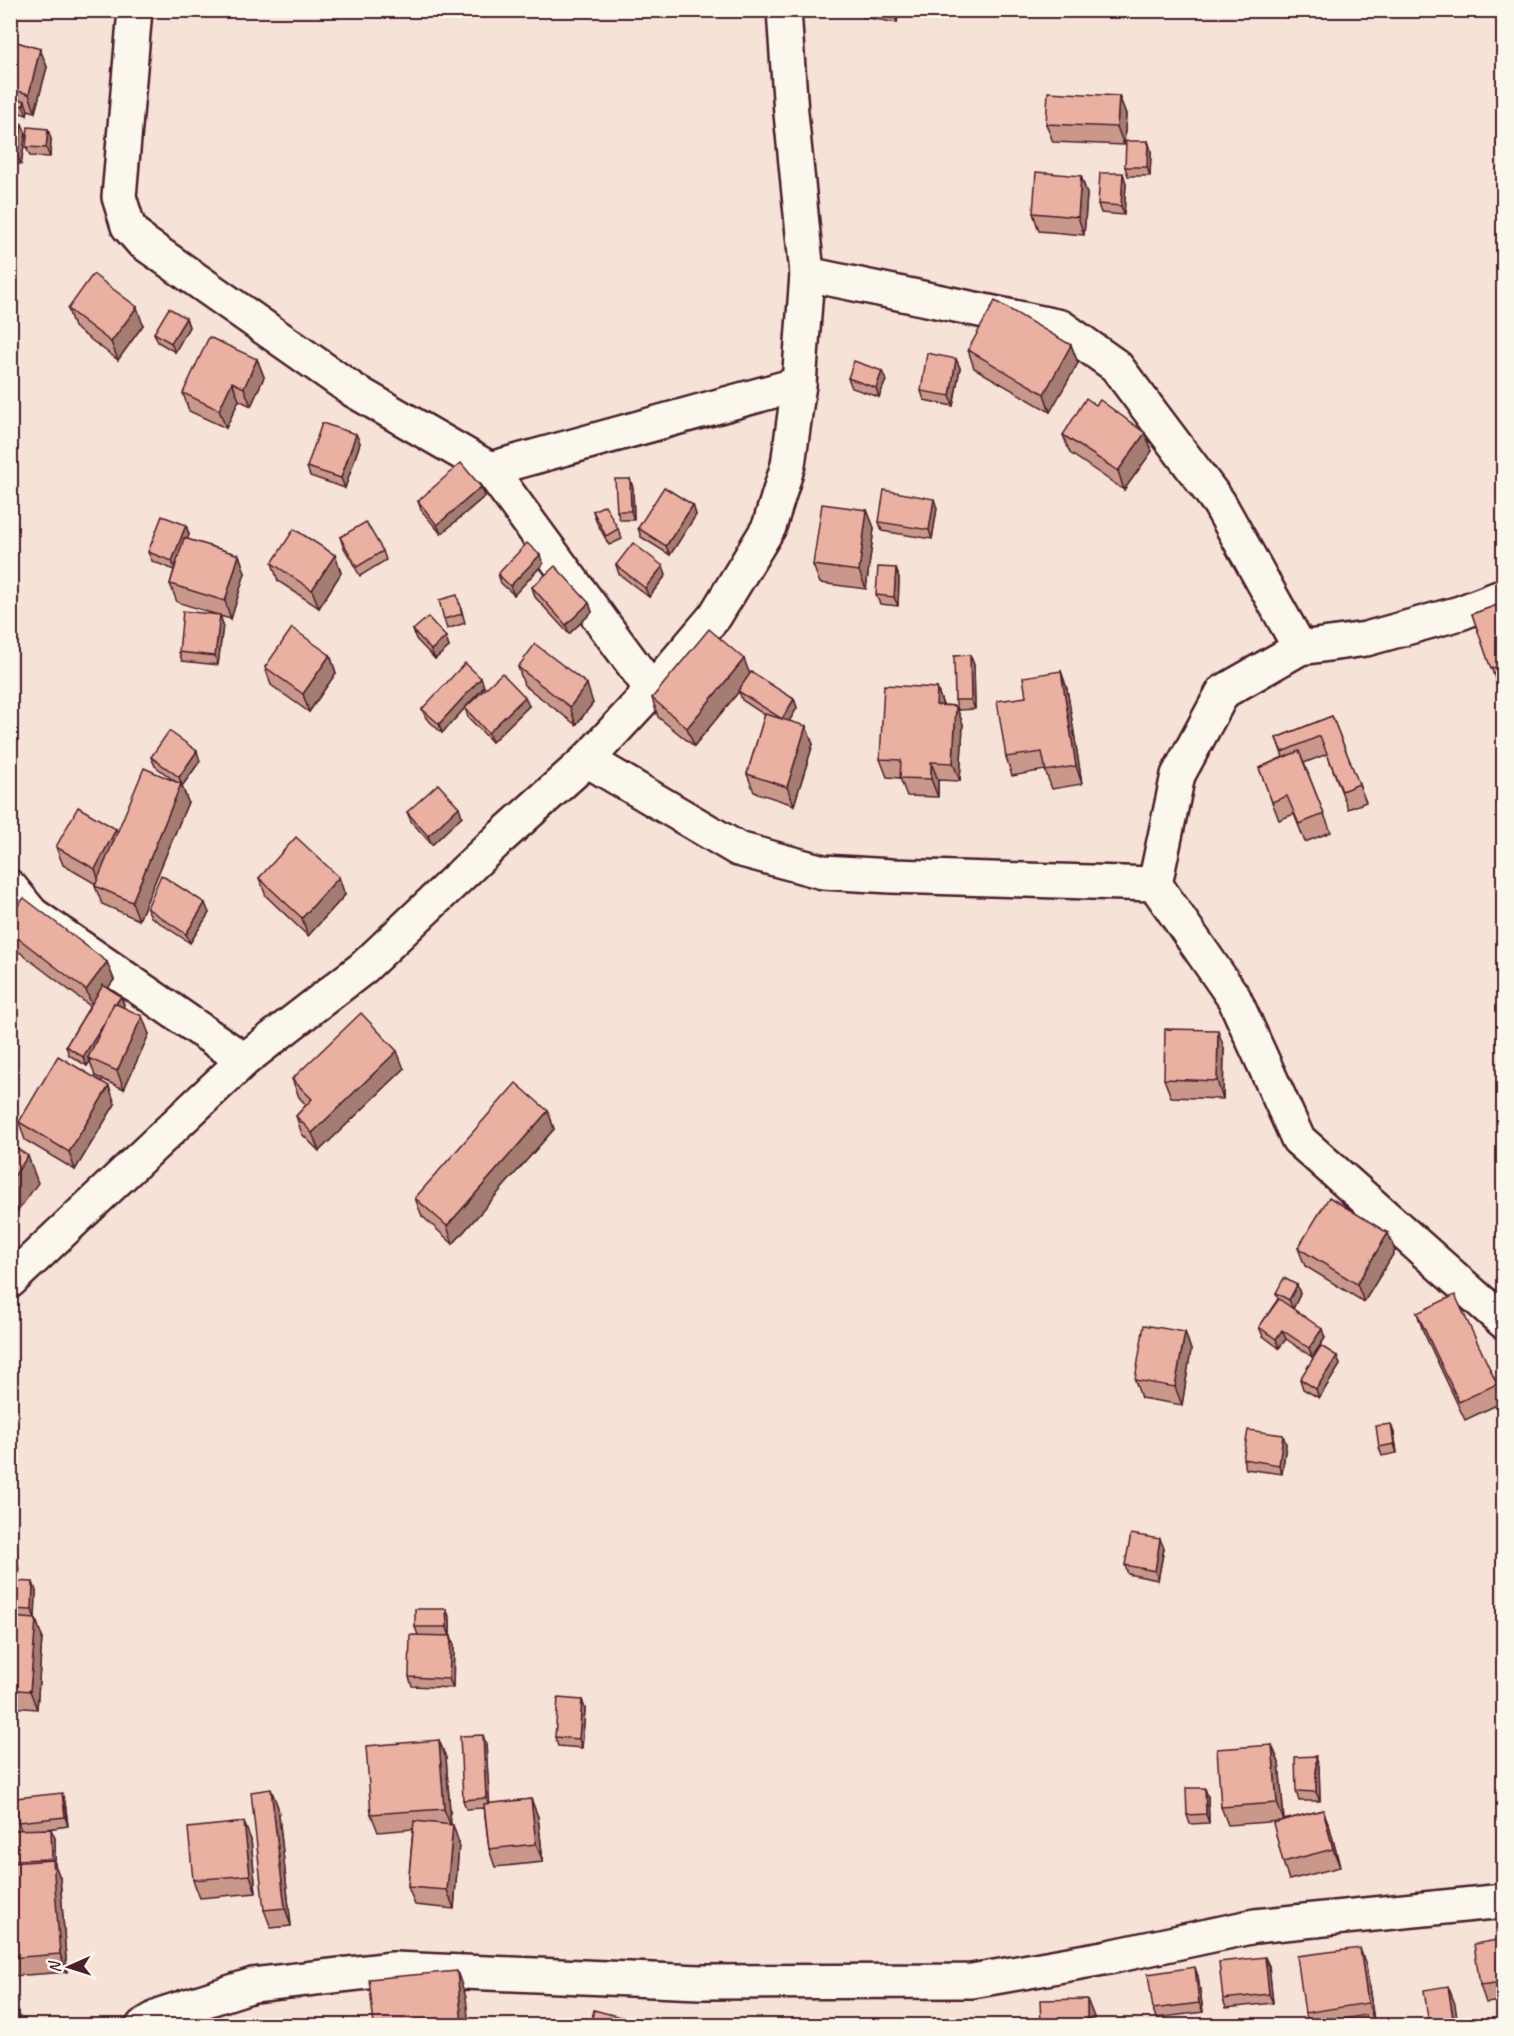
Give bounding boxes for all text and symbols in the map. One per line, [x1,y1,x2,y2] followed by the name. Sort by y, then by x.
[39,1937,99,1997] north arrow
[45,1959,65,1973] text: N

